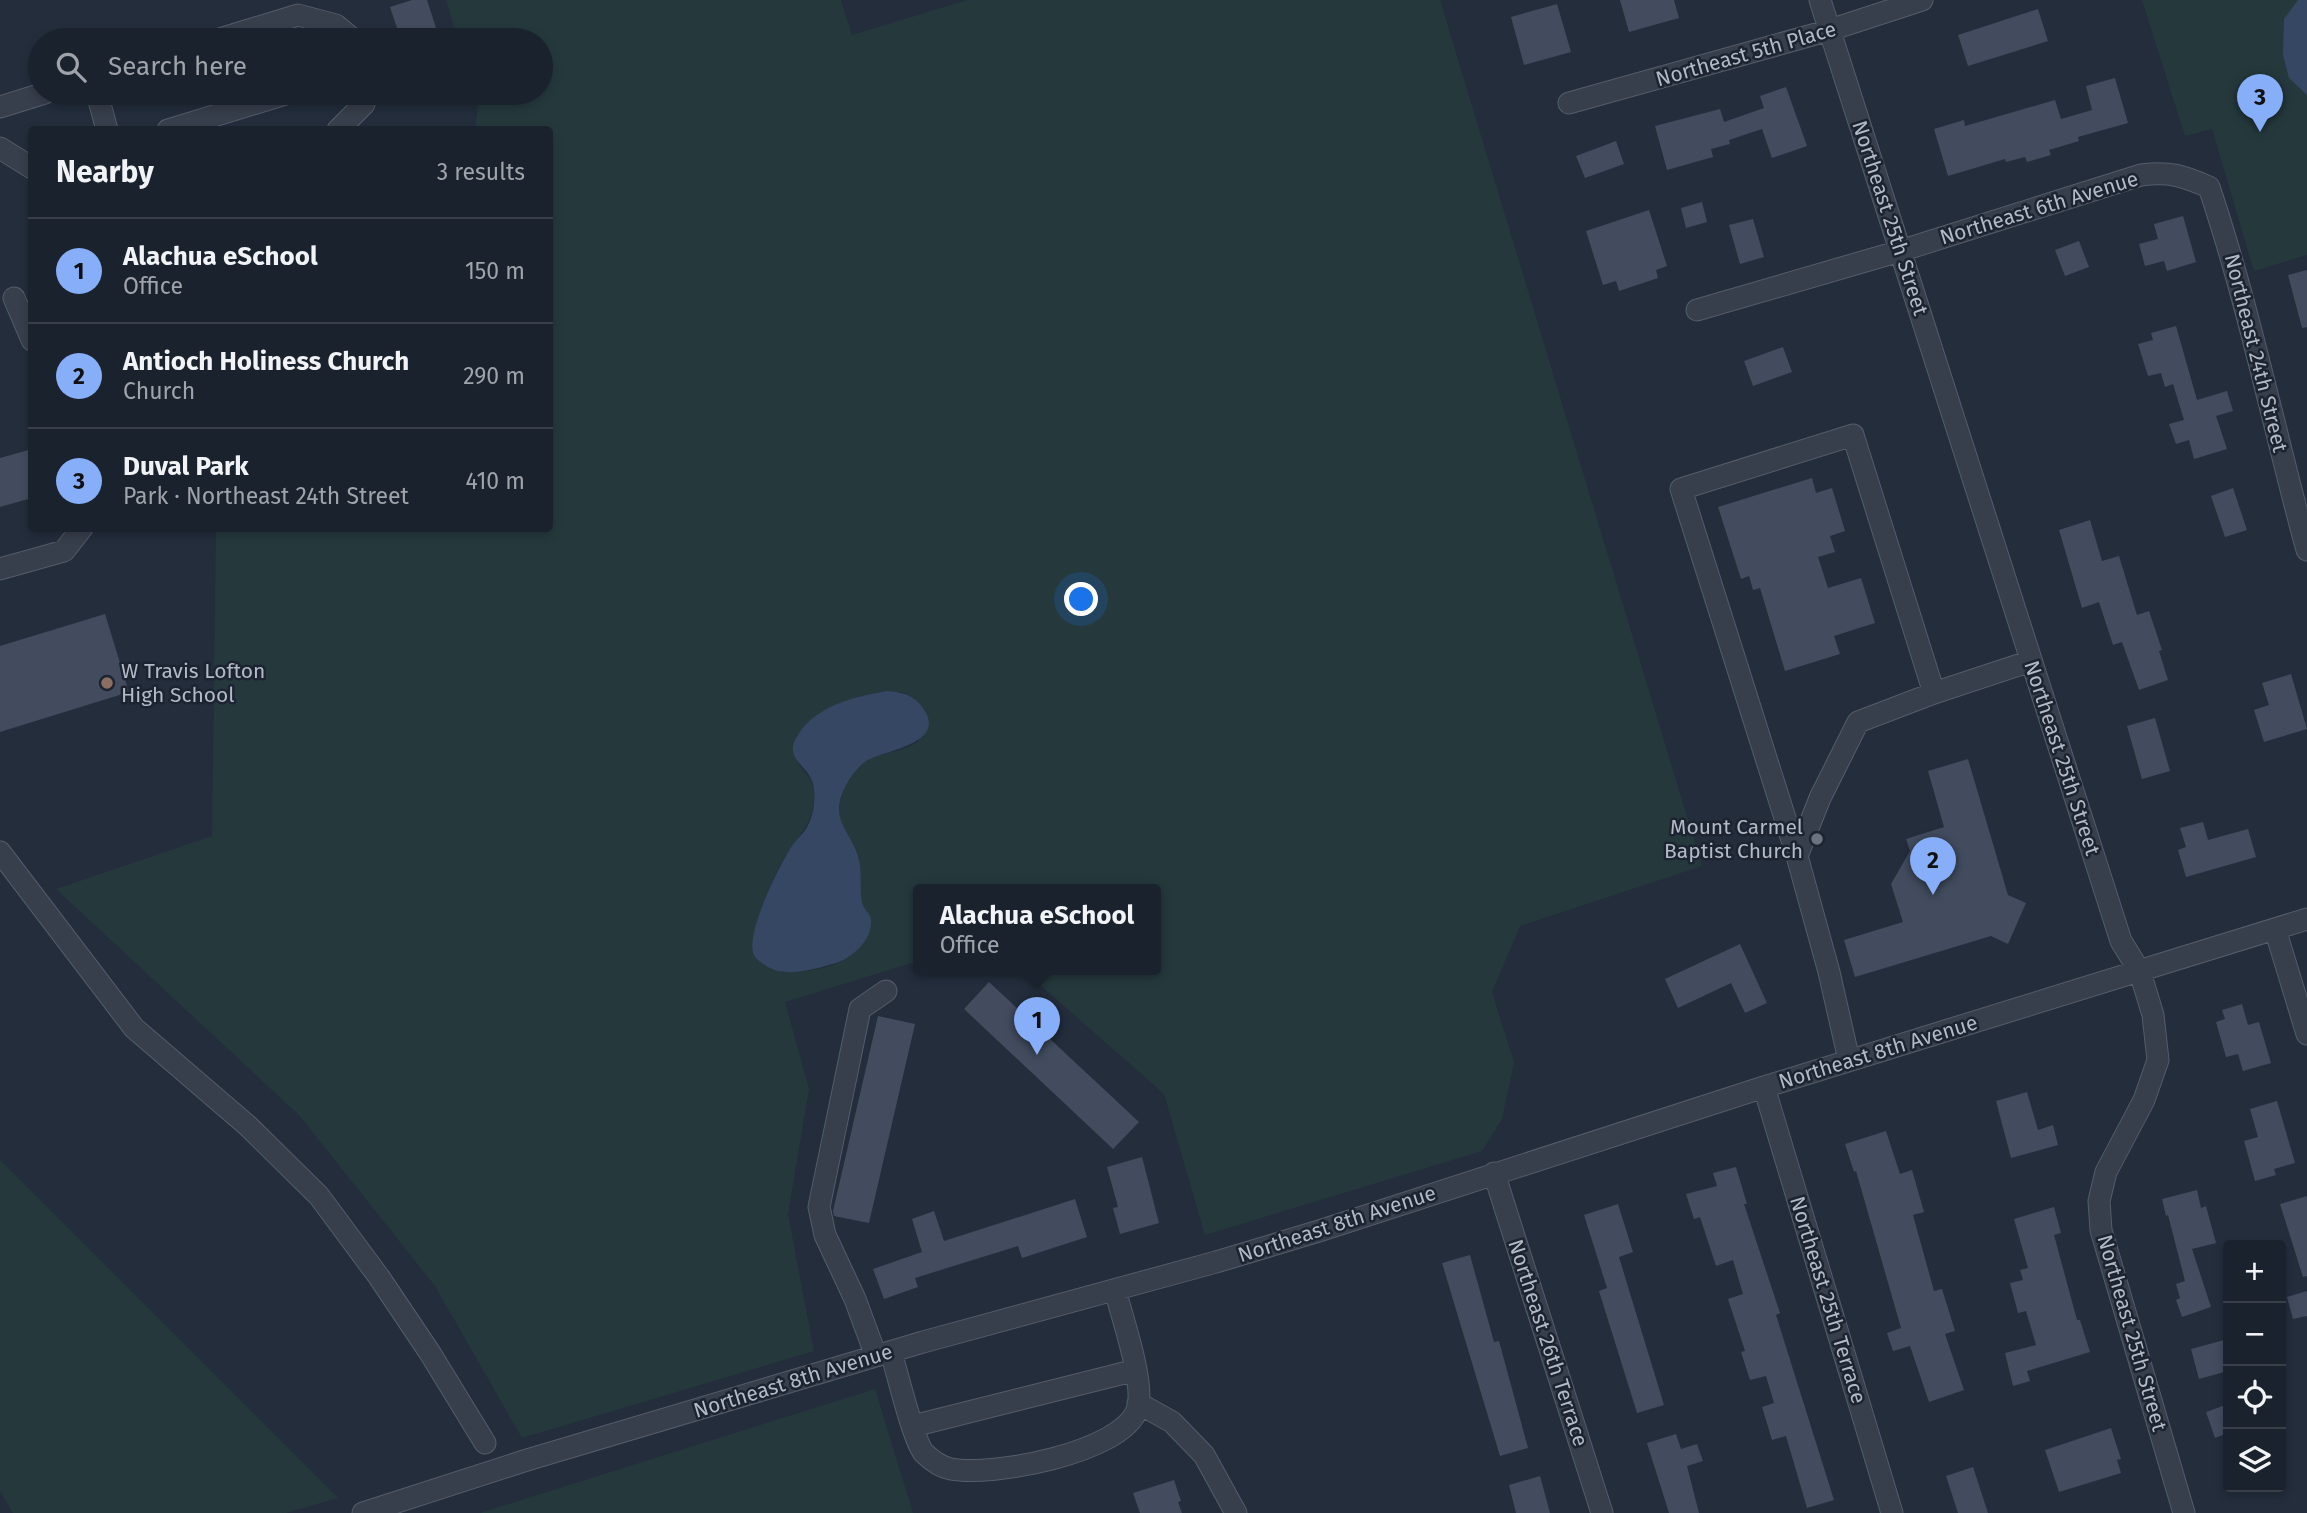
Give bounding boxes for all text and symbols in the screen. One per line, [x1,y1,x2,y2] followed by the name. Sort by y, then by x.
[1653,16,1839,92] street label: Northeast 5th Place
[28,28,553,105] search box
[52,48,90,86] icon: search
[108,51,247,82] text: Search here
[2237,74,2283,132] pin: 3
[1846,117,1934,319] street label: Northeast 25th Street
[56,154,154,190] text: Nearby
[437,158,525,186] text: 3 results
[1937,165,2141,251] street label: Northeast 6th Avenue
[123,241,318,272] text: Alachua eSchool
[2219,251,2293,455] street label: Northeast 24th Street
[74,257,84,285] text: 1
[465,257,525,285] text: 150 m
[123,272,183,300] text: Office
[123,346,409,377] text: Antioch Holiness Church
[73,362,85,390] text: 2
[463,362,525,390] text: 290 m
[123,377,195,405] text: Church
[123,451,249,482] text: Duval Park
[73,467,85,495] text: 3
[465,467,525,495] text: 410 m
[123,482,409,510] text: Park · Northeast 24th Street
[1064,582,1098,616] your location
[2018,657,2106,859] street label: Northeast 25th Street
[121,658,265,708] place label: W Travis Lofton High School
[99,675,115,691] marker: W Travis Lofton High School
[1664,814,1803,864] place label: Mount Carmel Baptist Church
[1809,831,1825,847] marker: Mount Carmel Baptist Church
[1910,837,1956,895] pin: 2
[913,884,1161,975] popup
[940,900,1134,931] text: Alachua eSchool
[940,931,1000,959] text: Office
[1014,997,1060,1055] pin: 1
[1775,1009,1981,1095] street label: Northeast 8th Avenue
[1235,1180,1439,1268] street label: Northeast 8th Avenue
[1784,1193,1872,1407] street label: Northeast 25th Terrace
[2091,1232,2173,1435] street label: Northeast 25th Street
[1502,1236,1594,1450] street label: Northeast 26th Terrace
[2223,1240,2286,1492] map controls
[2223,1240,2286,1303] button: +
[2223,1303,2286,1366] button: −
[690,1338,896,1424] street label: Northeast 8th Avenue
[2223,1366,2286,1429] button: locate
[2223,1429,2286,1492] button: layers

